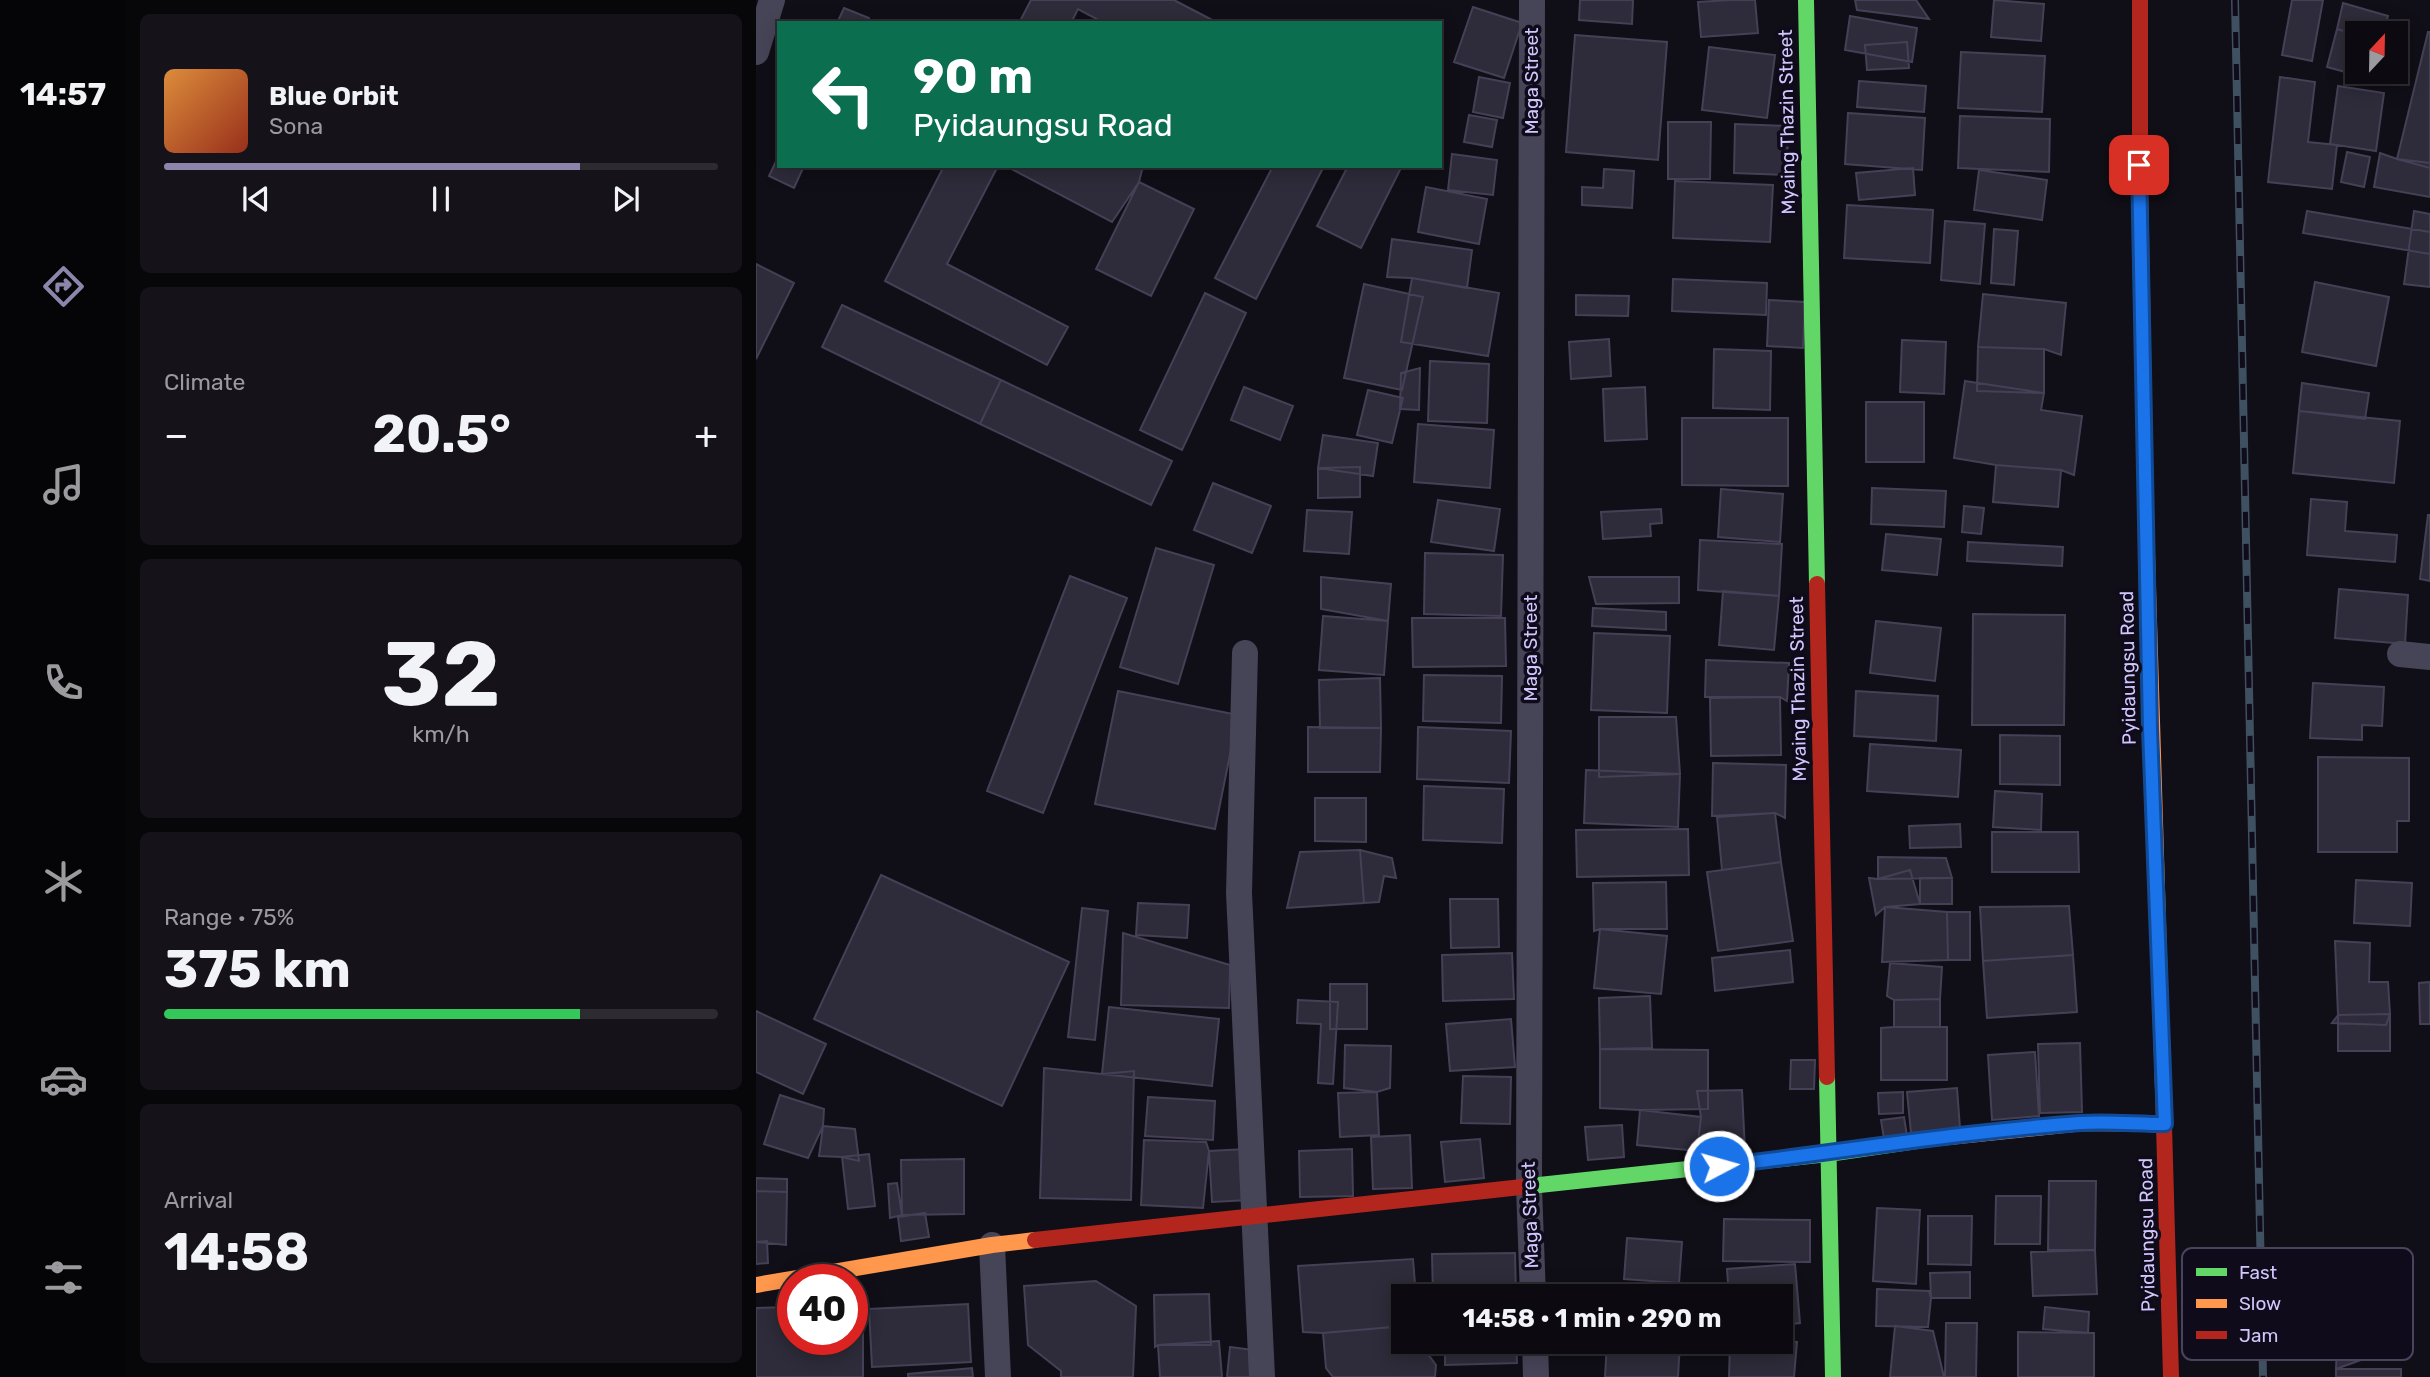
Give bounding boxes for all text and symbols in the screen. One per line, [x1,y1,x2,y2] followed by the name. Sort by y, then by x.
[2345,21,2408,84] north arrow
[2345,21,2408,84] map controls
[1520,27,1543,135] street label: Maga Street
[1774,29,1800,215] street label: Myaing Thazin Street
[913,47,1033,105] text: 90 m
[798,49,889,140] icon: left
[20,75,106,113] text: 14:57
[269,81,399,112] text: Blue Orbit
[913,106,1173,144] text: Pyidaungsu Road
[269,112,323,140] text: Sona
[2109,135,2169,195] pin
[2120,146,2158,184] icon: arrive
[237,180,275,218] icon: previous
[422,180,460,218] icon: pause
[607,180,645,218] icon: next
[39,262,88,311] icon: directions
[164,368,245,396] text: Climate
[372,403,511,465] text: 20.5°
[164,412,189,458] text: −
[694,412,718,458] text: +
[39,460,88,509] icon: music
[2115,591,2141,745] street label: Pyidaungsu Road
[1519,594,1542,702] street label: Maga Street
[1785,596,1811,782] street label: Myaing Thazin Street
[381,620,501,728] text: 32
[39,658,88,707] icon: phone
[412,720,470,748] text: km/h
[39,857,88,906] icon: climate
[164,903,294,931] text: Range · 75%
[164,938,351,1000] text: 375 km
[39,1055,88,1104] icon: car
[1682,1129,1756,1203] position arrow
[2134,1158,2160,1312] street label: Pyidaungsu Road
[1517,1161,1543,1269] street label: Maga Street
[164,1186,233,1214] text: Arrival
[164,1221,309,1283] text: 14:58
[2182,1248,2413,1360] legend
[39,1253,88,1302] icon: filters
[2239,1261,2278,1284] text: Fast
[777,1264,868,1355] speed limit sign: 40
[2239,1292,2281,1315] text: Slow
[1462,1303,1722,1334] text: 14:58 · 1 min · 290 m
[2239,1324,2278,1347] text: Jam

